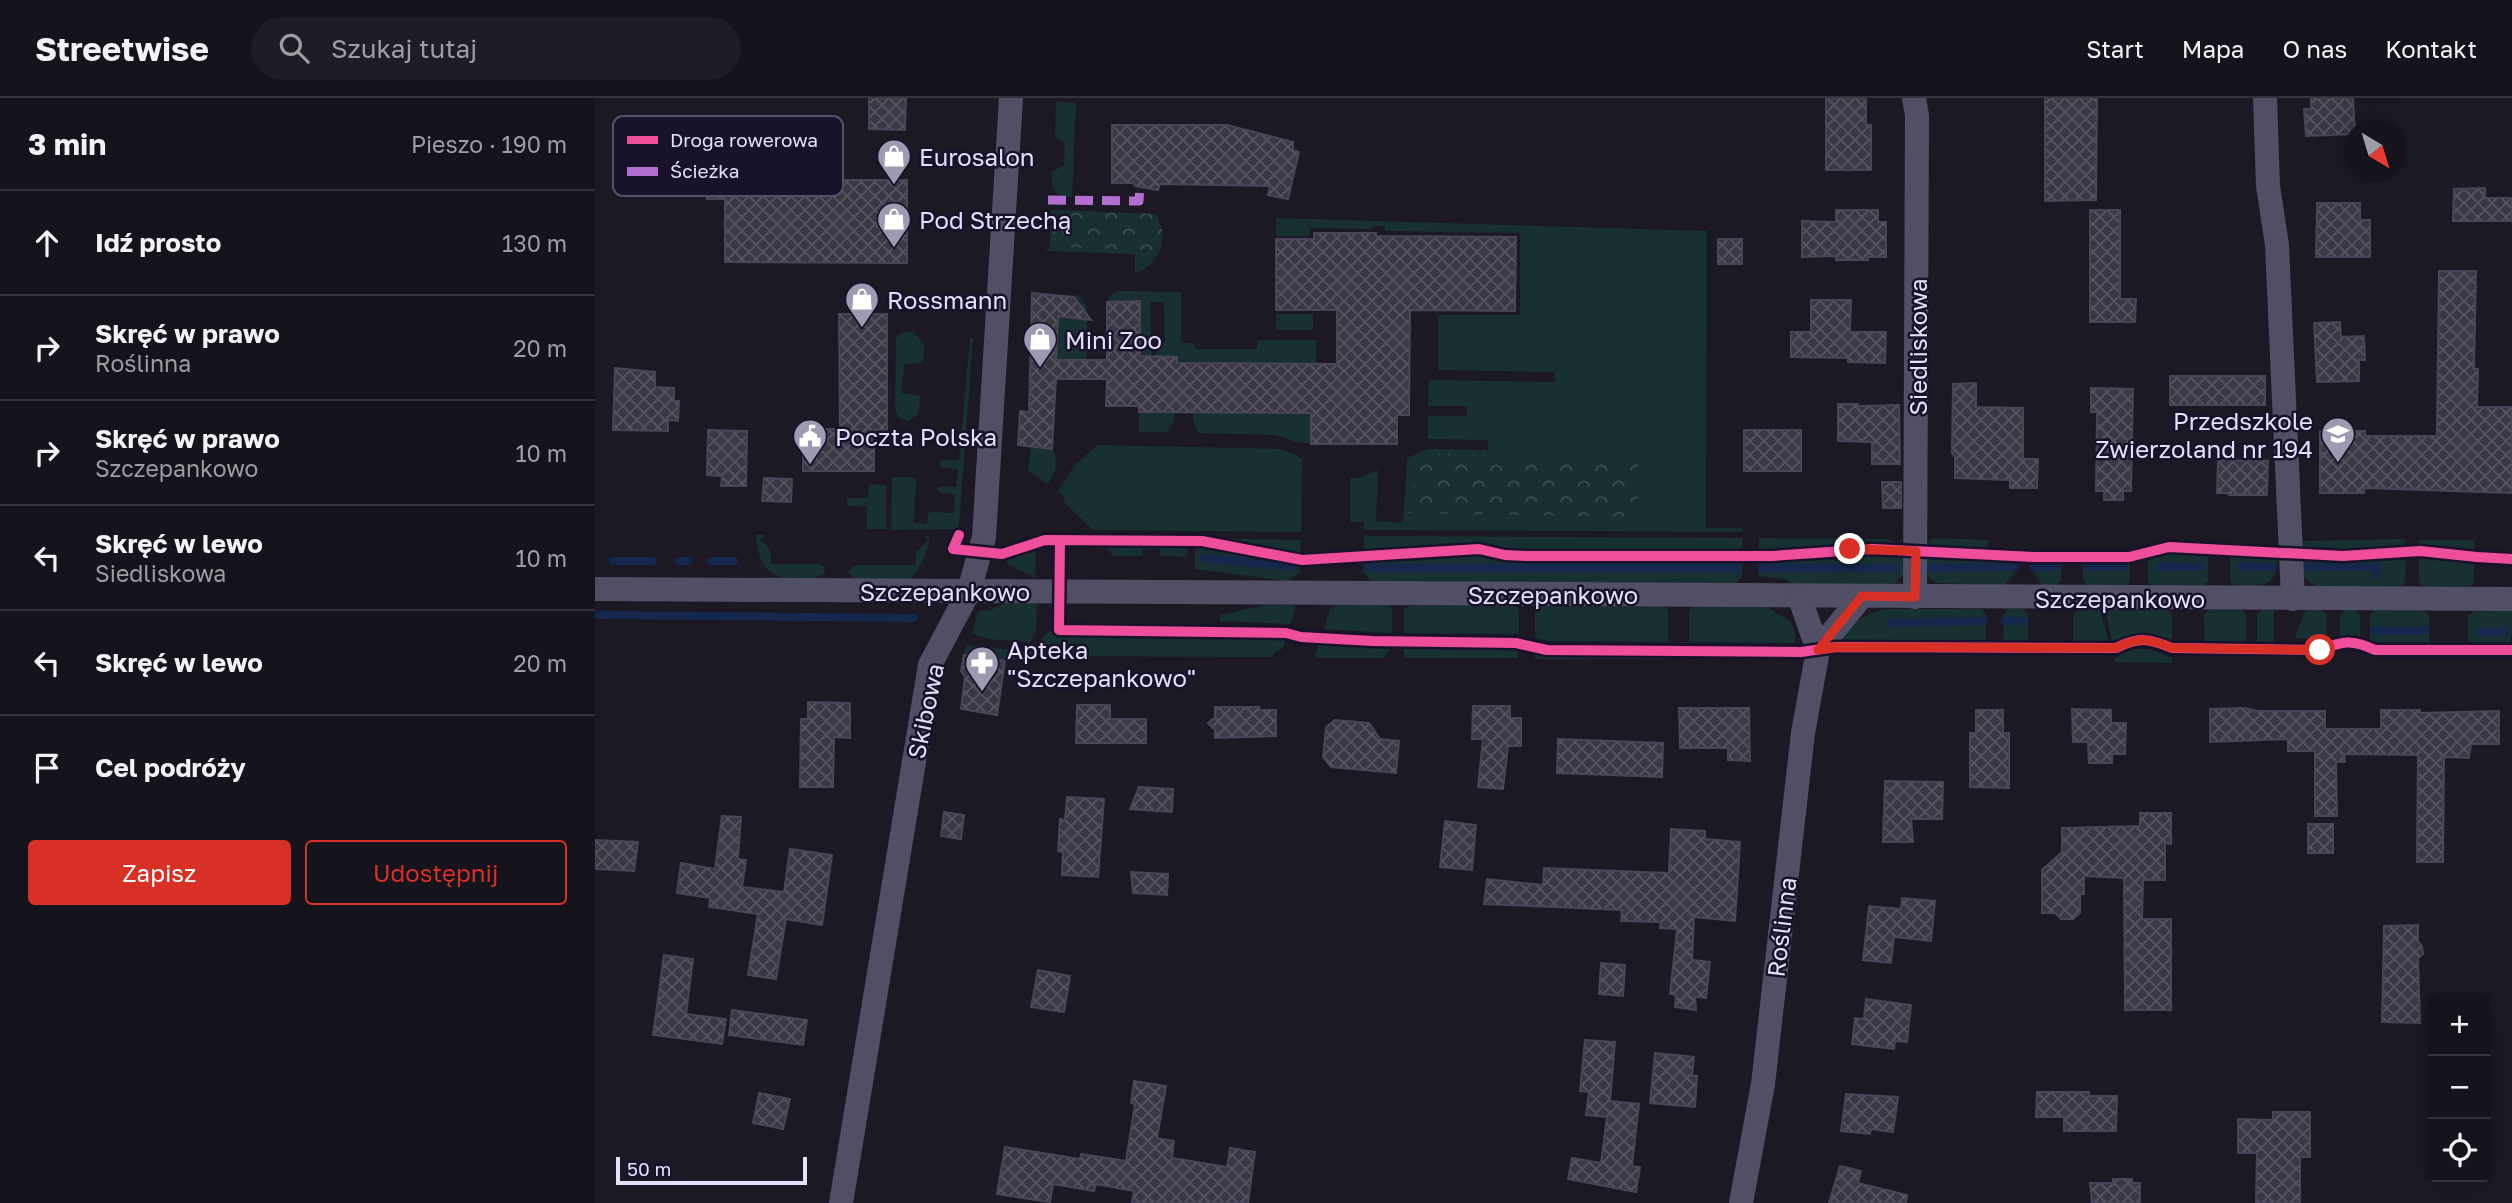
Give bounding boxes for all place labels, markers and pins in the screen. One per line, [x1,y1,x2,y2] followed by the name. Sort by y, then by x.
[875,137,913,186] shop icon: Eurosalon
[919,142,1035,171] place label: Eurosalon
[875,200,913,249] shop icon: Pod Strzechą
[919,205,1071,234] place label: Pod Strzechą
[843,280,881,329] shop icon: Rossmann
[887,285,1007,314] place label: Rossmann
[1021,320,1059,369] shop icon: Mini Zoo
[1065,325,1162,354] place label: Mini Zoo
[2095,406,2313,463] place label: Przedszkole Zwierzoland nr 194
[2319,415,2357,464] school or university icon: Przedszkole Zwierzoland nr 194
[791,417,829,466] public building icon: Poczta Polska
[835,422,997,451] place label: Poczta Polska
[1007,635,1196,692] place label: Apteka "Szczepankowo"
[963,644,1001,693] pharmacy icon: Apteka "Szczepankowo"

